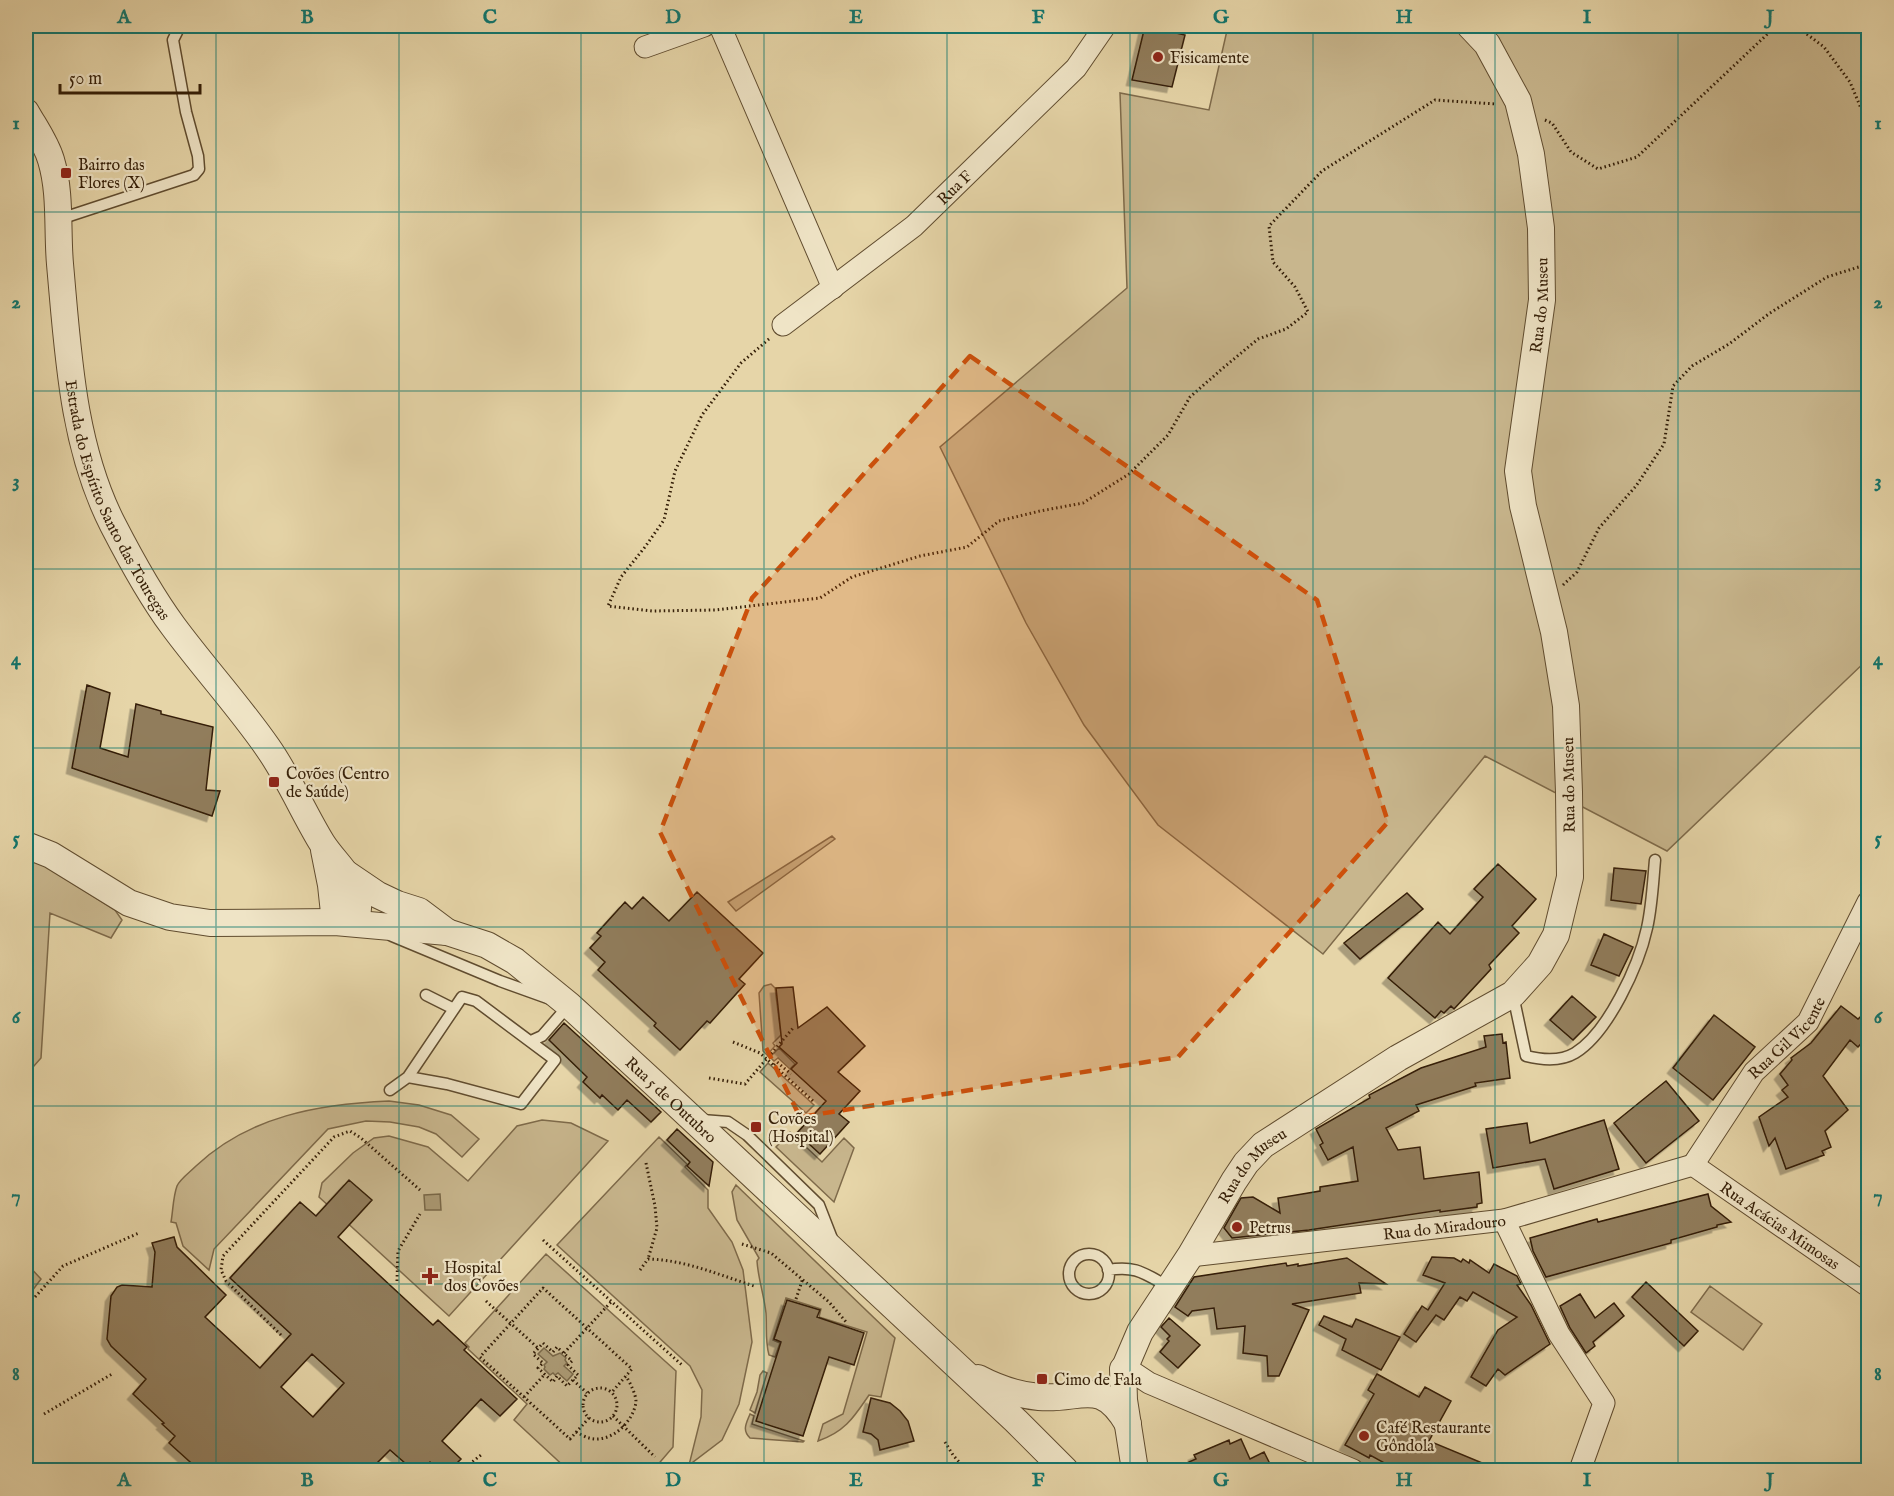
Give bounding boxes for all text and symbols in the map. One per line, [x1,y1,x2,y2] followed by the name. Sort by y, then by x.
[116,5,132,30] text: A
[300,5,314,30] text: B
[483,5,497,30] text: C
[665,5,681,30] text: D
[849,5,863,30] text: E
[1032,5,1045,30] text: F
[1213,5,1230,30] text: G
[1395,5,1413,30] text: H
[1583,5,1592,30] text: I
[1763,5,1775,30] text: J
[1170,49,1249,69] place label: Fisicamente
[1151,50,1165,64] marker: Fisicamente
[60,57,200,95] scale bar
[69,68,102,91] text: 50 m
[12,111,20,136] text: 1
[1874,111,1882,136] text: 1
[78,156,145,194] place label: Bairro das Flores (X)
[59,166,73,180] marker: Bairro das Flores (X)
[934,167,977,210] street label: Rua F
[1527,257,1554,355] street label: Rua do Museu
[11,290,21,315] text: 2
[1873,290,1883,315] text: 2
[60,379,174,625] street label: Estrada do Espírito Santo das Touregas
[12,469,20,494] text: 3
[1874,469,1882,494] text: 3
[11,647,22,672] text: 4
[1873,647,1884,672] text: 4
[1559,737,1581,833] street label: Rua do Museu
[286,765,390,803] place label: Covões (Centro de Saúde)
[267,775,281,789] marker: Covões (Centro de Saúde)
[12,826,20,851] text: 5
[1874,826,1882,851] text: 5
[1745,994,1831,1084] street label: Rua Gil Vicente
[12,1005,22,1030] text: 6
[1874,1005,1884,1030] text: 6
[620,1053,720,1149] street label: Rua 5 de Outubro
[768,1110,834,1148] place label: Covões (Hospital)
[749,1120,763,1134] marker: Covões (Hospital)
[1215,1124,1291,1208] street label: Rua do Museu
[1715,1179,1843,1275] street label: Rua Acácias Mimosas
[11,1184,21,1209] text: 7
[1873,1184,1883,1209] text: 7
[1382,1212,1507,1246] street label: Rua do Miradouro
[1249,1219,1291,1239] place label: Petrus
[1230,1220,1244,1234] marker: Petrus
[444,1259,519,1297] place label: Hospital dos Covões
[421,1267,439,1285] marker: Hospital dos Covões
[12,1362,20,1387] text: 8
[1874,1362,1882,1387] text: 8
[1054,1371,1142,1391] place label: Cimo de Fala
[1035,1372,1049,1386] marker: Cimo de Fala
[1376,1419,1491,1457] place label: Café Restaurante Gôndola
[1357,1429,1371,1443] marker: Café Restaurante Gôndola
[116,1468,132,1493] text: A
[300,1468,314,1493] text: B
[483,1468,497,1493] text: C
[665,1468,681,1493] text: D
[849,1468,863,1493] text: E
[1032,1468,1045,1493] text: F
[1213,1468,1230,1493] text: G
[1395,1468,1413,1493] text: H
[1583,1468,1592,1493] text: I
[1763,1468,1775,1493] text: J

